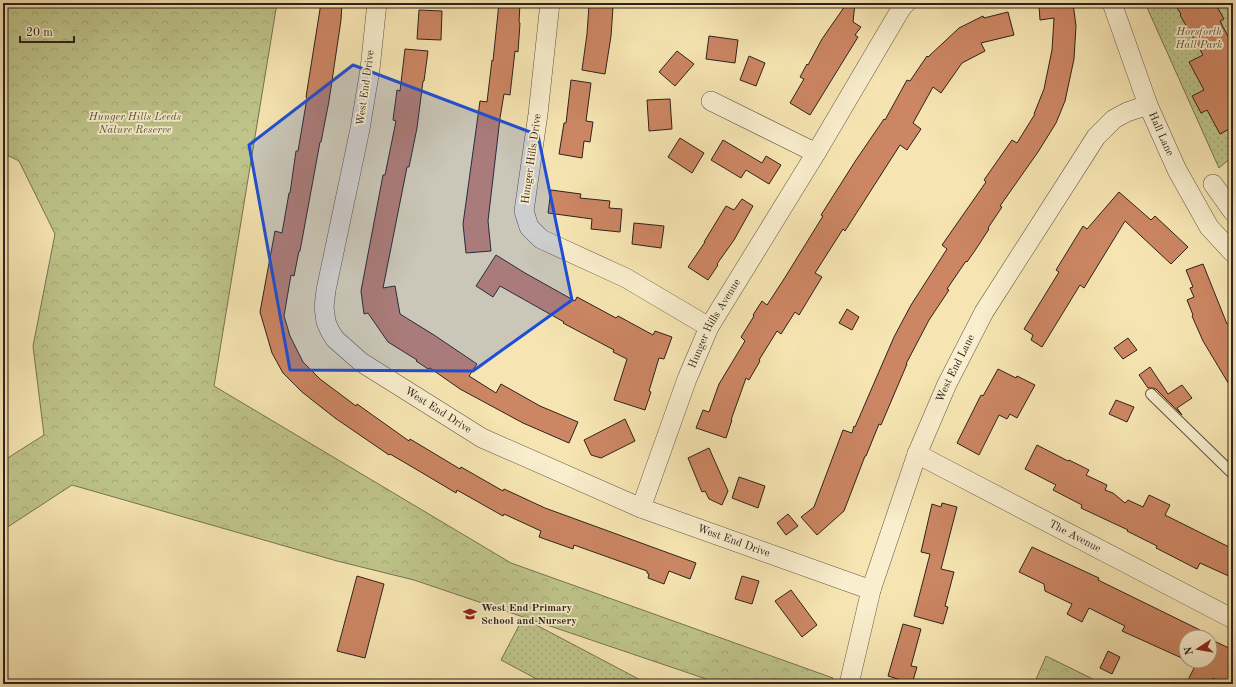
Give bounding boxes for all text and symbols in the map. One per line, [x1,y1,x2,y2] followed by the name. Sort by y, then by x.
[20,18,74,44] scale bar
[26,27,53,39] text: 20 m
[1175,27,1223,51] park label: Horsforth Hall Park
[355,49,377,127] street label: West End Drive
[1146,110,1176,158] street label: Hall Lane
[88,112,182,136] park label: Hunger Hills Leeds Nature Reserve
[520,113,544,205] street label: Hunger Hills Drive
[687,277,743,370] street label: Hunger Hills Avenue
[934,333,977,404] street label: West End Lane
[403,385,473,435] street label: West End Drive
[1047,518,1103,554] street label: The Avenue
[696,523,771,559] street label: West End Drive
[481,603,577,627] place label: West End Primary School and Nursery
[462,606,478,622] school or university icon: West End Primary School and Nursery
[1178,629,1218,669] north arrow
[1183,645,1196,656] text: N

